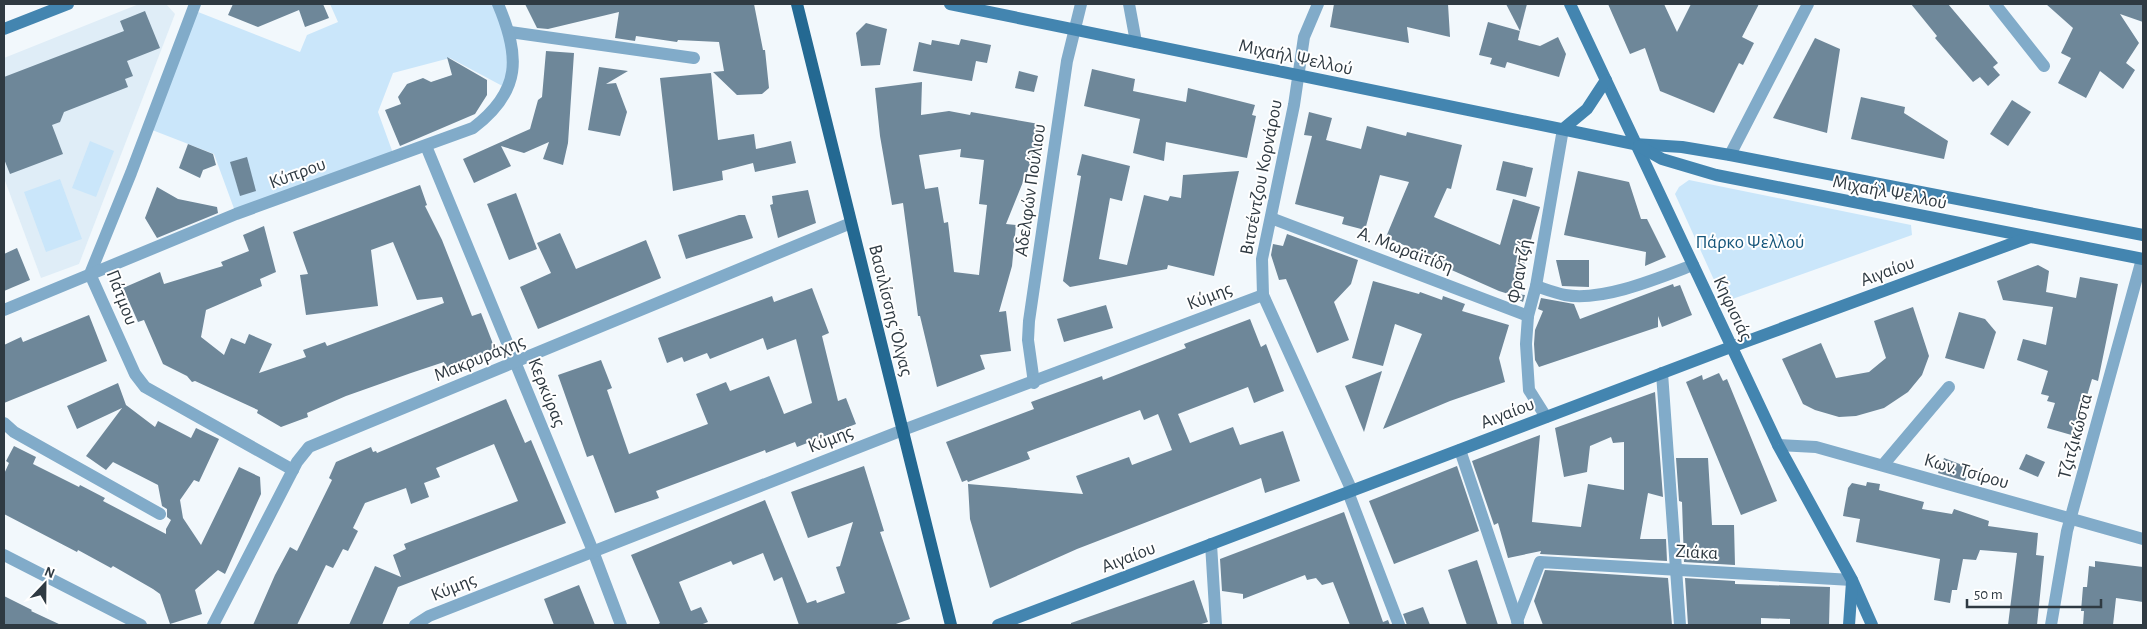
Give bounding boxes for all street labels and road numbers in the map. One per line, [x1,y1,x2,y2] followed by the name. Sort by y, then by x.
[1237,36,1354,79] street label: Μιχαήλ Ψελλού
[1237,98,1286,257] street label: Βιτσέντζου Κορνάρου
[1012,123,1049,258] street label: Αδελφών Πούλιου
[267,154,328,192] street label: Κύπρου
[1831,172,1949,213] street label: Μιχαήλ Ψελλού
[1355,223,1456,277] street label: Α. Μωραϊτίδη
[1504,237,1535,305] street label: Φραντζή
[865,243,916,378] street label: Βασιλίσσης Όλγας
[1858,253,1917,290] street label: Αιγαίου
[102,267,141,328] street label: Πάτμου
[1710,273,1756,344] street label: Κηφισιάς
[1184,279,1235,314] street label: Κύμης
[431,332,528,385] street label: Μακρυράχης
[524,355,569,430] street label: Κερκύρας
[2055,391,2096,481] street label: Τζιτζικώστα
[1478,394,1537,432] street label: Αιγαίου
[805,422,856,457] street label: Κύμης
[1922,450,2011,493] street label: Κων. Τσίρου
[1099,538,1158,576] street label: Αιγαίου
[1675,542,1719,563] street label: Ζιάκα
[428,570,479,605] street label: Κύμης

